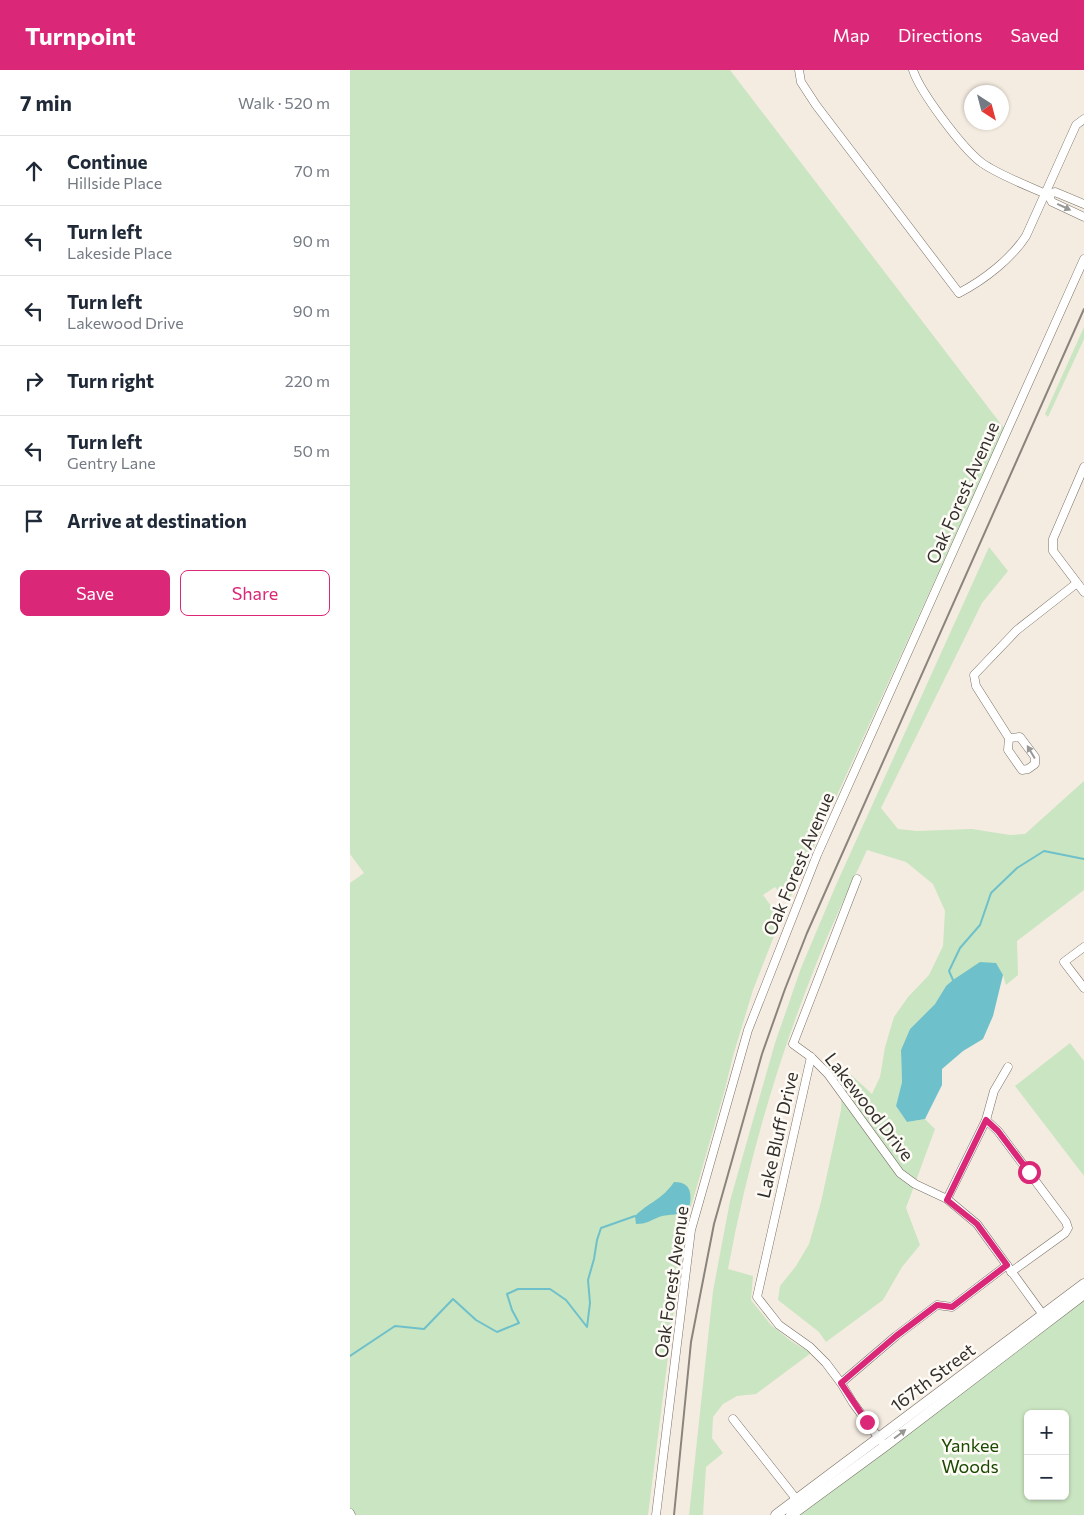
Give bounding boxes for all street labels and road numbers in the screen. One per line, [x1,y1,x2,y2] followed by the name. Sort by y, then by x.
[921,418,1003,567] street label: Oak Forest Avenue
[758,789,838,938] street label: Oak Forest Avenue
[821,1048,919,1165] street label: Lakewood Drive
[752,1069,802,1200] street label: Lake Bluff Drive
[649,1204,693,1359] street label: Oak Forest Avenue
[886,1338,979,1416] street label: 167th Street

